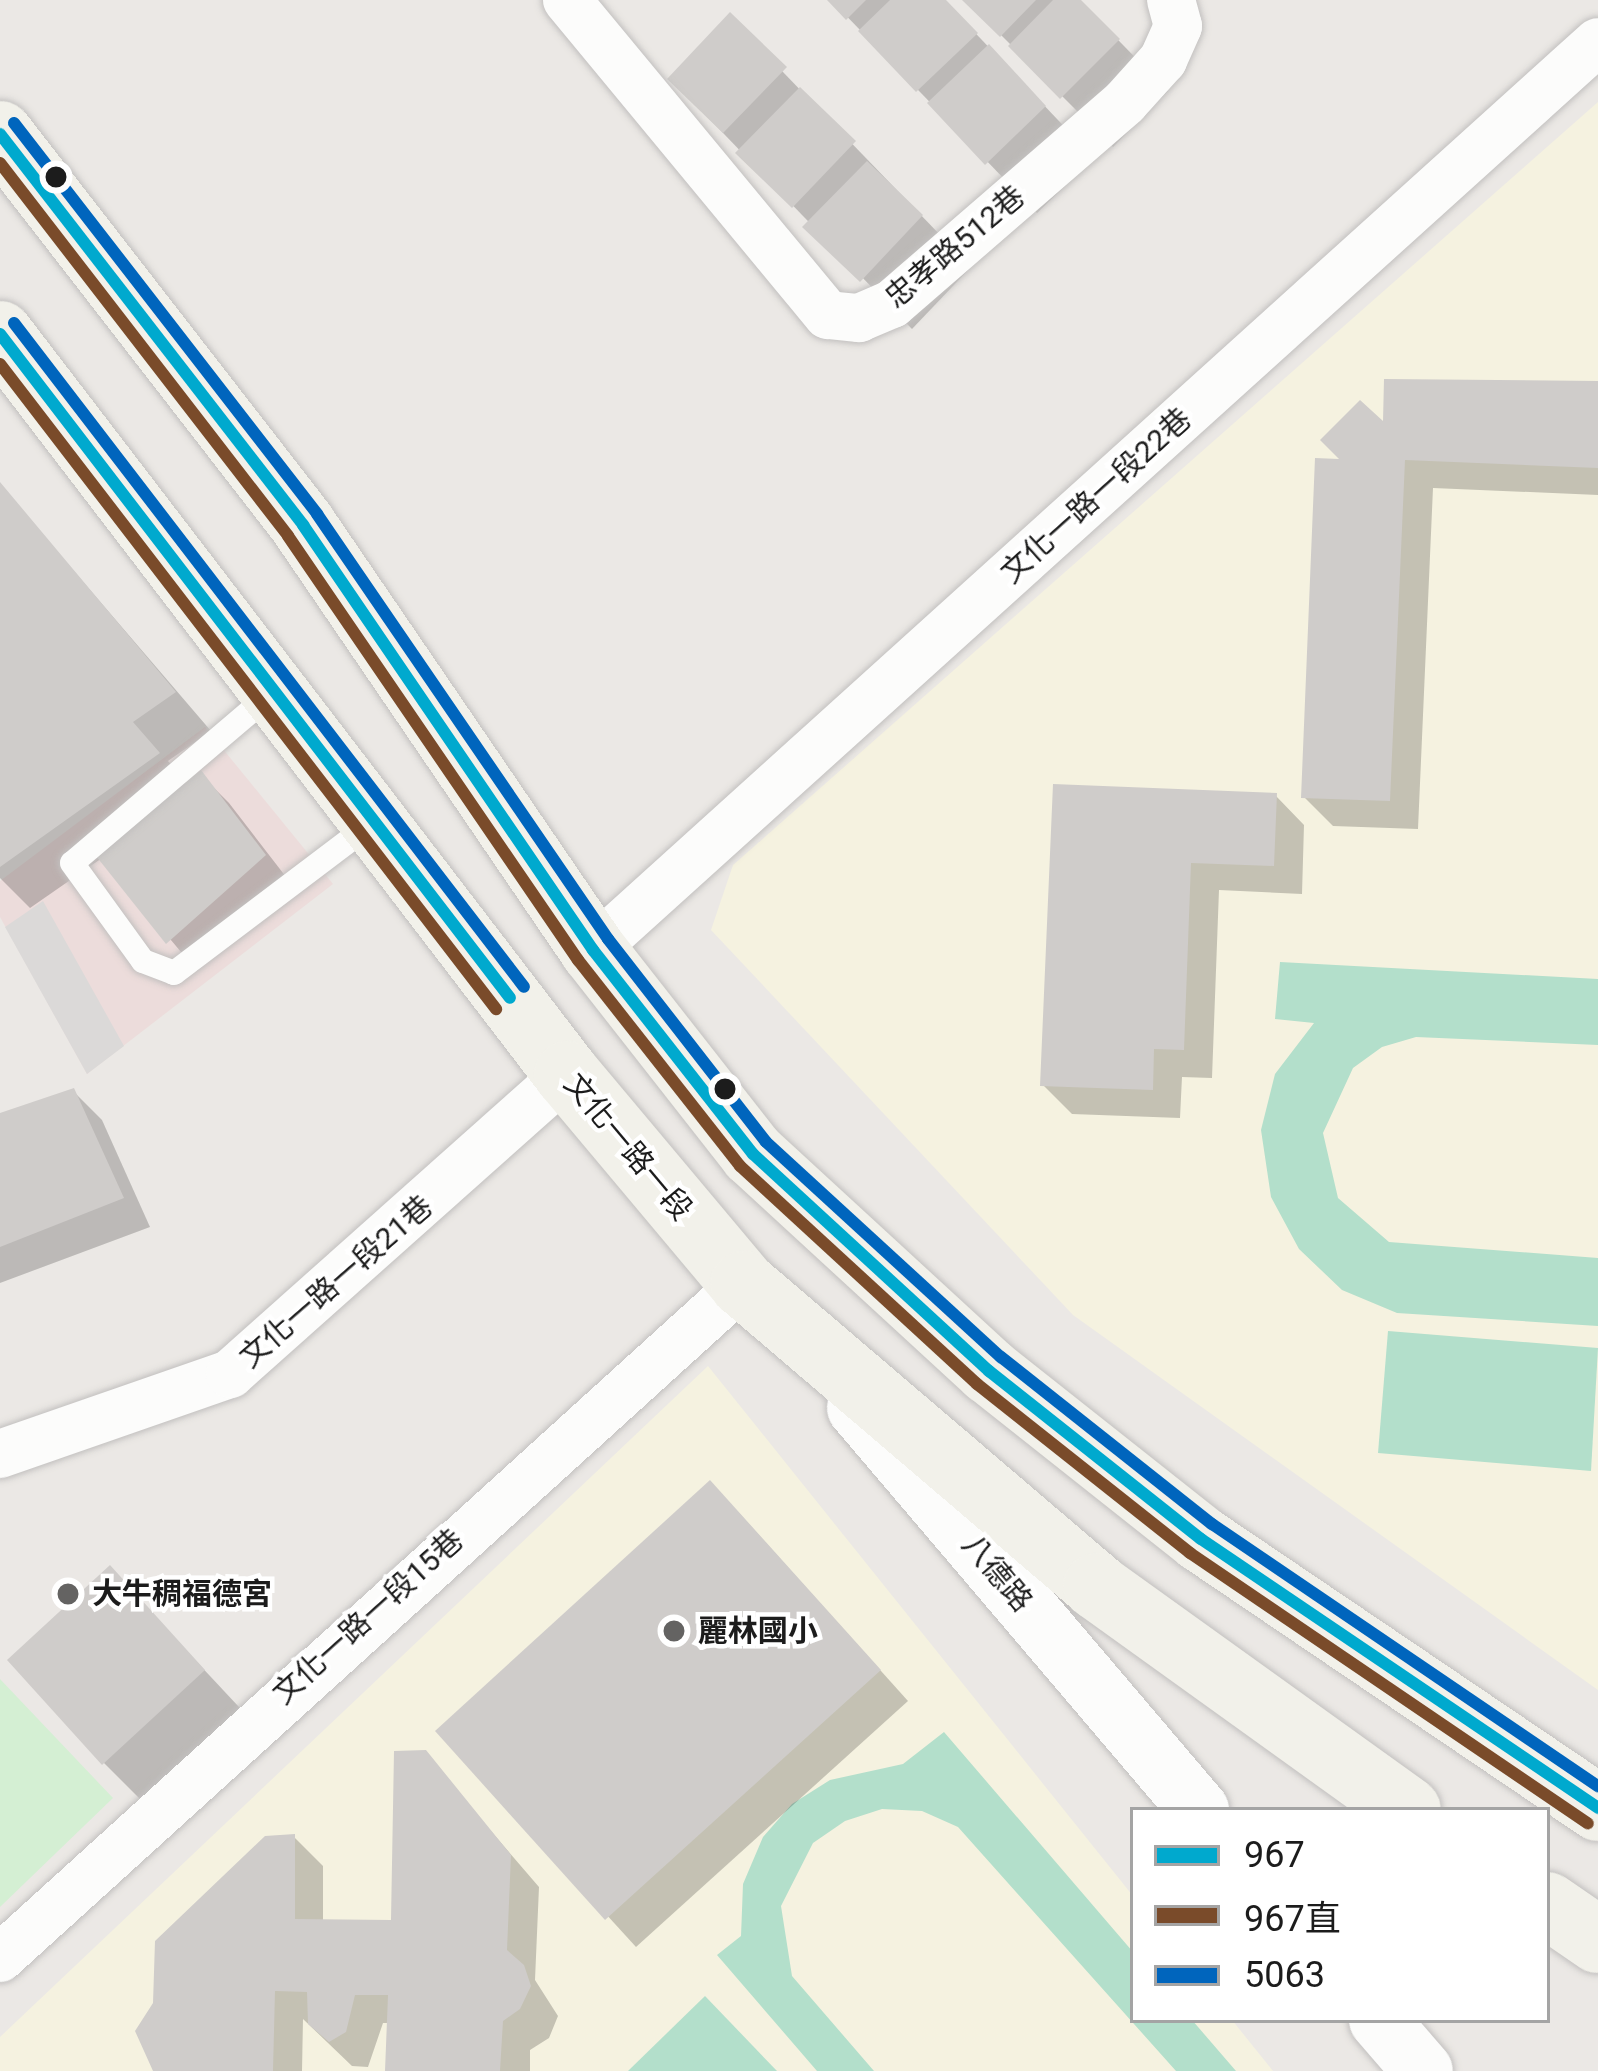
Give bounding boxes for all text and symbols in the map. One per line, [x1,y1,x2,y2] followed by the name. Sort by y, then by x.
[45,166,67,188] unlabelled marker
[878,178,1032,316] street label: 忠孝路512巷
[993,401,1199,591] street label: 文化一路一段22巷
[556,1066,700,1228] street label: 文化一路一段
[714,1078,736,1100] unlabelled marker
[232,1188,440,1376] street label: 文化一路一段21巷
[265,1522,471,1712] street label: 文化一路一段15巷
[954,1527,1040,1619] street label: 八德路
[92,1576,272,1612] place label: 大牛稠福德宮
[55,1581,81,1607] marker: 大牛稠福德宮
[698,1613,818,1649] place label: 麗林國小
[661,1618,687,1644] marker: 麗林國小
[1130,1807,1550,2023] legend
[1244,1834,1305,1876] text: 967
[1244,1898,1341,1940] text: 967直
[1244,1954,1325,1996] text: 5063

